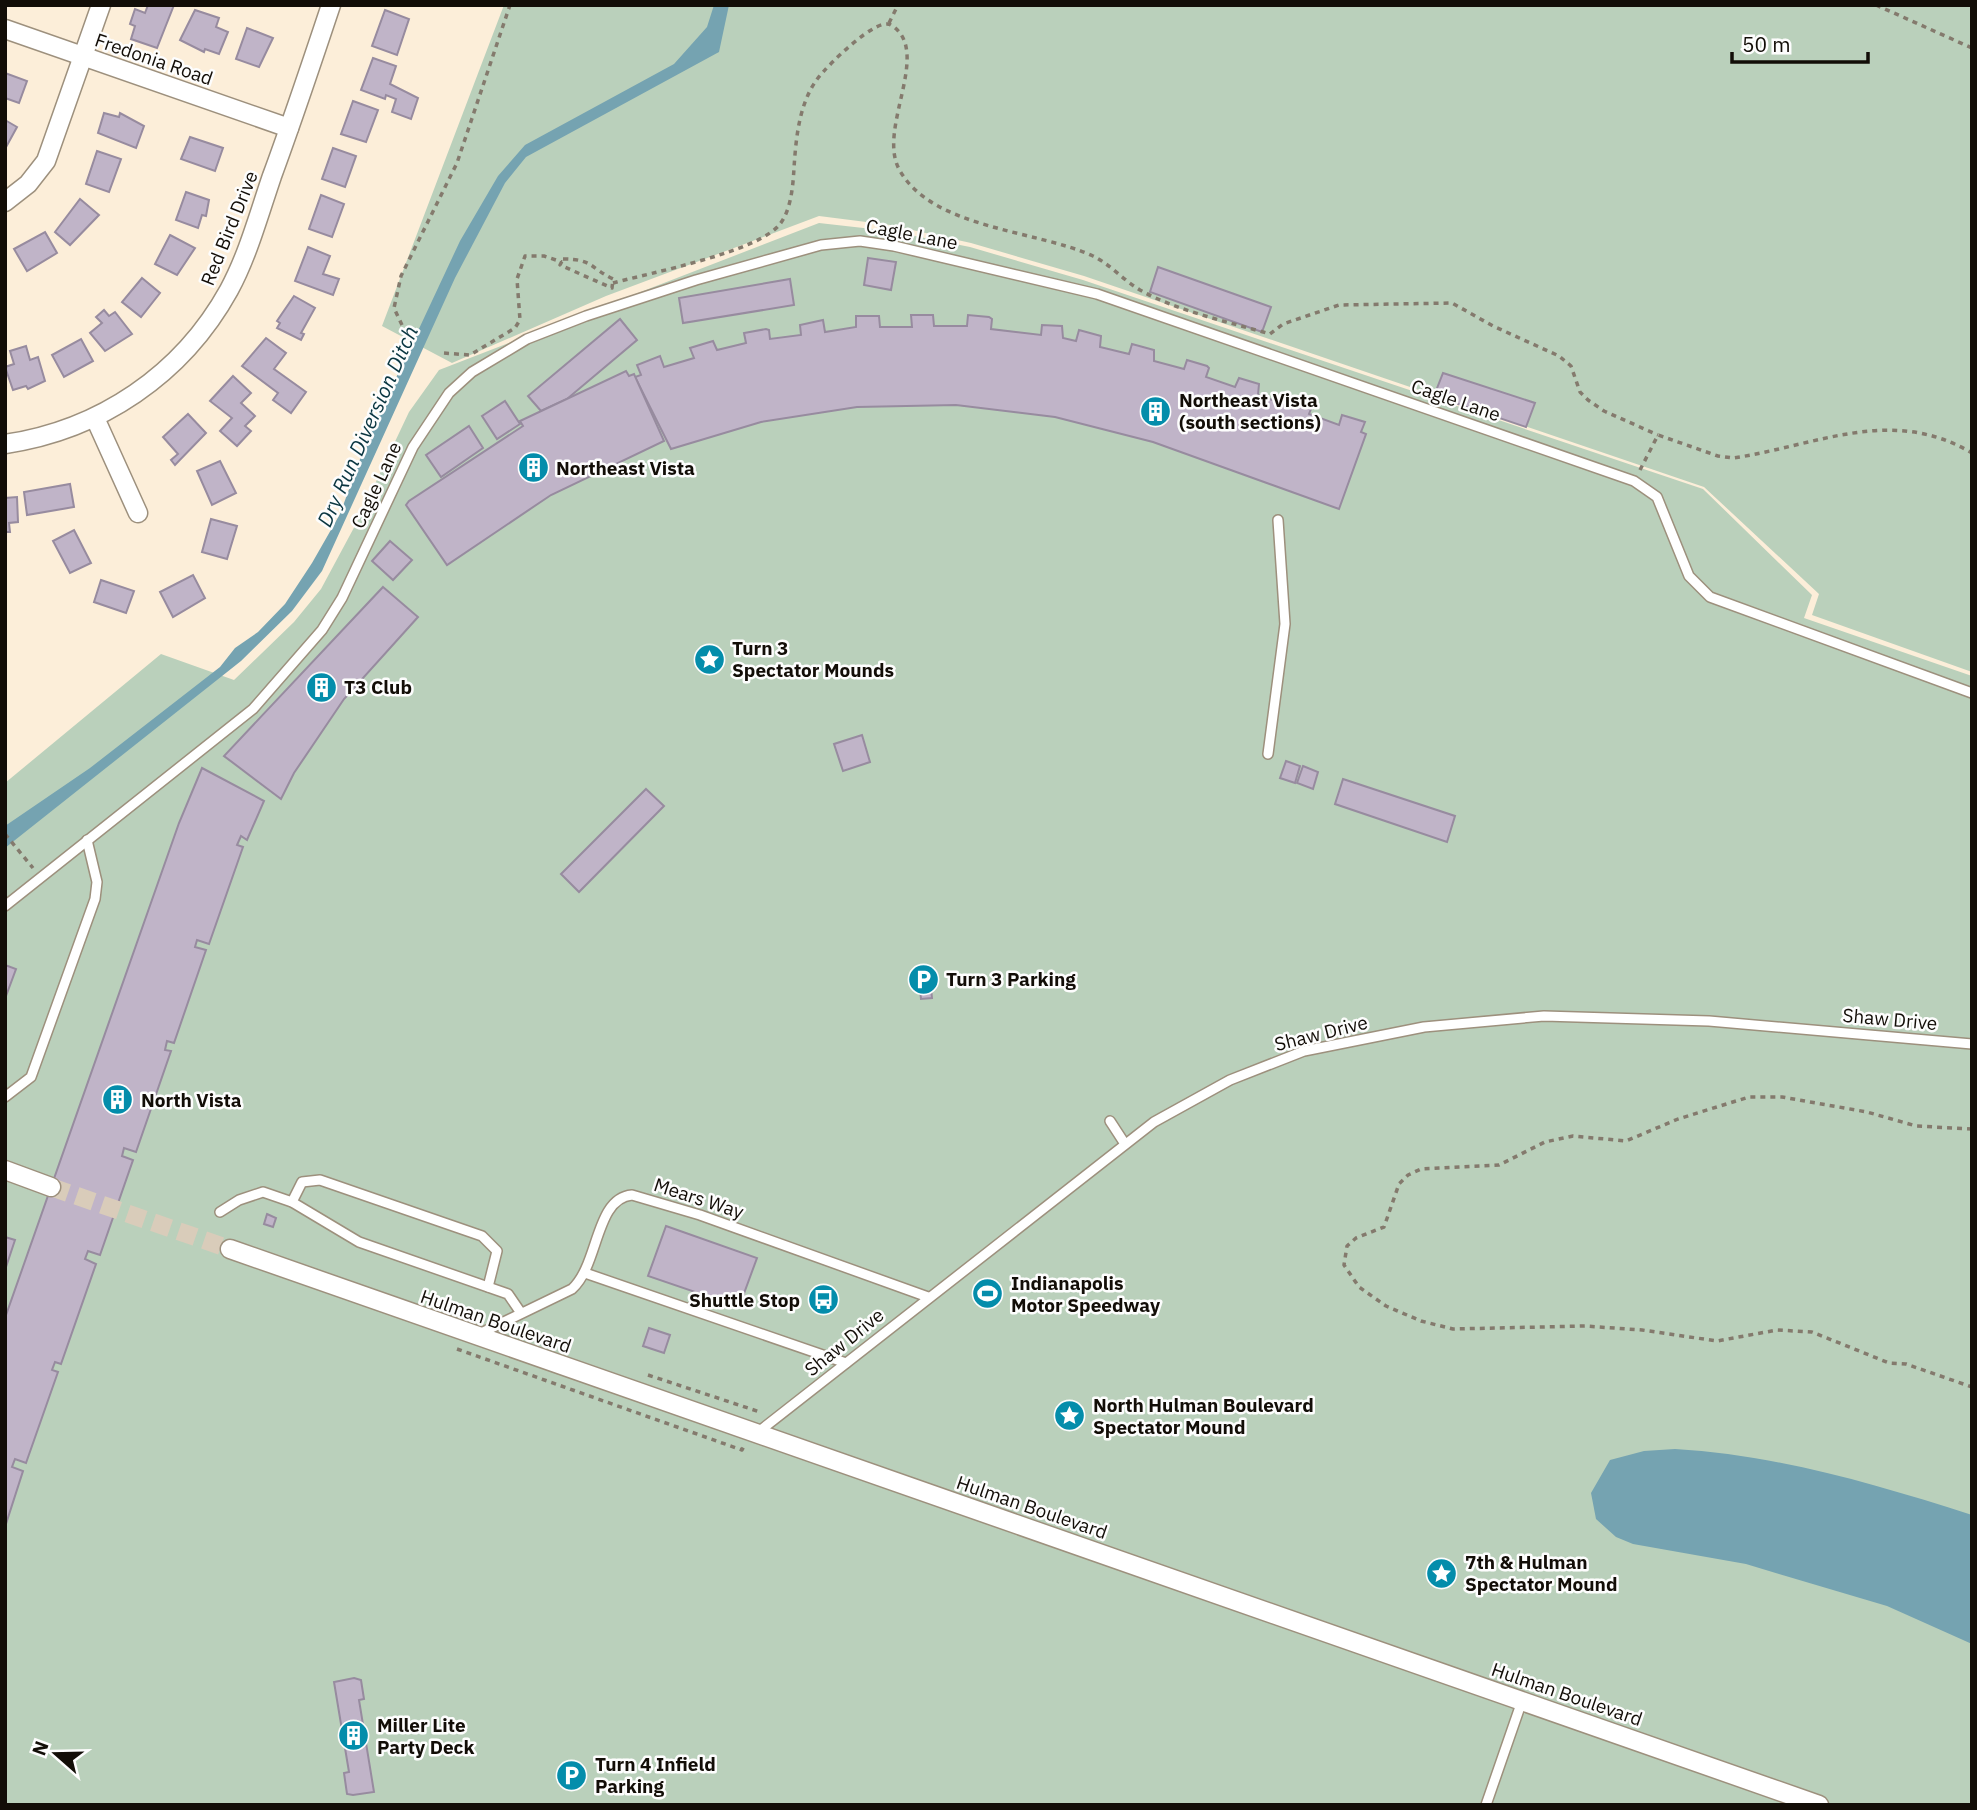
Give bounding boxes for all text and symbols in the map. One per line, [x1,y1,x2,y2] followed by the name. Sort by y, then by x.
[1732,21,1868,65] scale bar
[92,28,216,90] street label: Fredonia Road
[1742,30,1791,58] text: 50 m
[195,167,263,289] street label: Red Bird Drive
[864,213,960,255] street label: Cagle Lane
[310,321,424,531] water label: Dry Run Diversion Ditch
[1408,374,1504,426] street label: Cagle Lane
[1179,388,1321,434] place label: Northeast Vista (south sections)
[1139,394,1173,428] building icon: Northeast Vista (south sections)
[345,438,407,532] street label: Cagle Lane
[516,451,550,485] building icon: Northeast Vista
[556,456,695,480] place label: Northeast Vista
[732,636,894,682] place label: Turn 3 Spectator Mounds
[692,642,726,676] place icon: Turn 3 Spectator Mounds
[304,670,338,704] building icon: T3 Club
[344,675,412,699] place label: T3 Club
[906,962,940,996] parking icon: Turn 3 Parking
[946,967,1076,991] place label: Turn 3 Parking
[1842,1003,1938,1035] street label: Shaw Drive
[1272,1010,1370,1056] street label: Shaw Drive
[101,1083,135,1117] building icon: North Vista
[141,1088,242,1112] place label: North Vista
[651,1172,747,1224] street label: Mears Way
[1011,1271,1161,1317] place label: Indianapolis Motor Speedway
[971,1277,1005,1311] sports icon: Indianapolis Motor Speedway
[806,1283,840,1317] bus stop icon: Shuttle Stop
[417,1284,575,1358] street label: Hulman Boulevard
[689,1288,800,1312] place label: Shuttle Stop
[799,1303,889,1381] street label: Shaw Drive
[1093,1393,1314,1439] place label: North Hulman Boulevard Spectator Mound
[1053,1399,1087,1433] place icon: North Hulman Boulevard Spectator Mound
[953,1470,1111,1544] street label: Hulman Boulevard
[1465,1550,1617,1596] place label: 7th & Hulman Spectator Mound
[1425,1556,1459,1590] place icon: 7th & Hulman Spectator Mound
[1488,1657,1646,1731] street label: Hulman Boulevard
[377,1713,474,1759] place label: Miller Lite Party Deck
[21,1719,91,1789] north arrow
[337,1719,371,1753] building icon: Miller Lite Party Deck
[26,1738,54,1759] text: N
[595,1752,716,1798] place label: Turn 4 Infield Parking
[555,1758,589,1792] parking icon: Turn 4 Infield Parking

